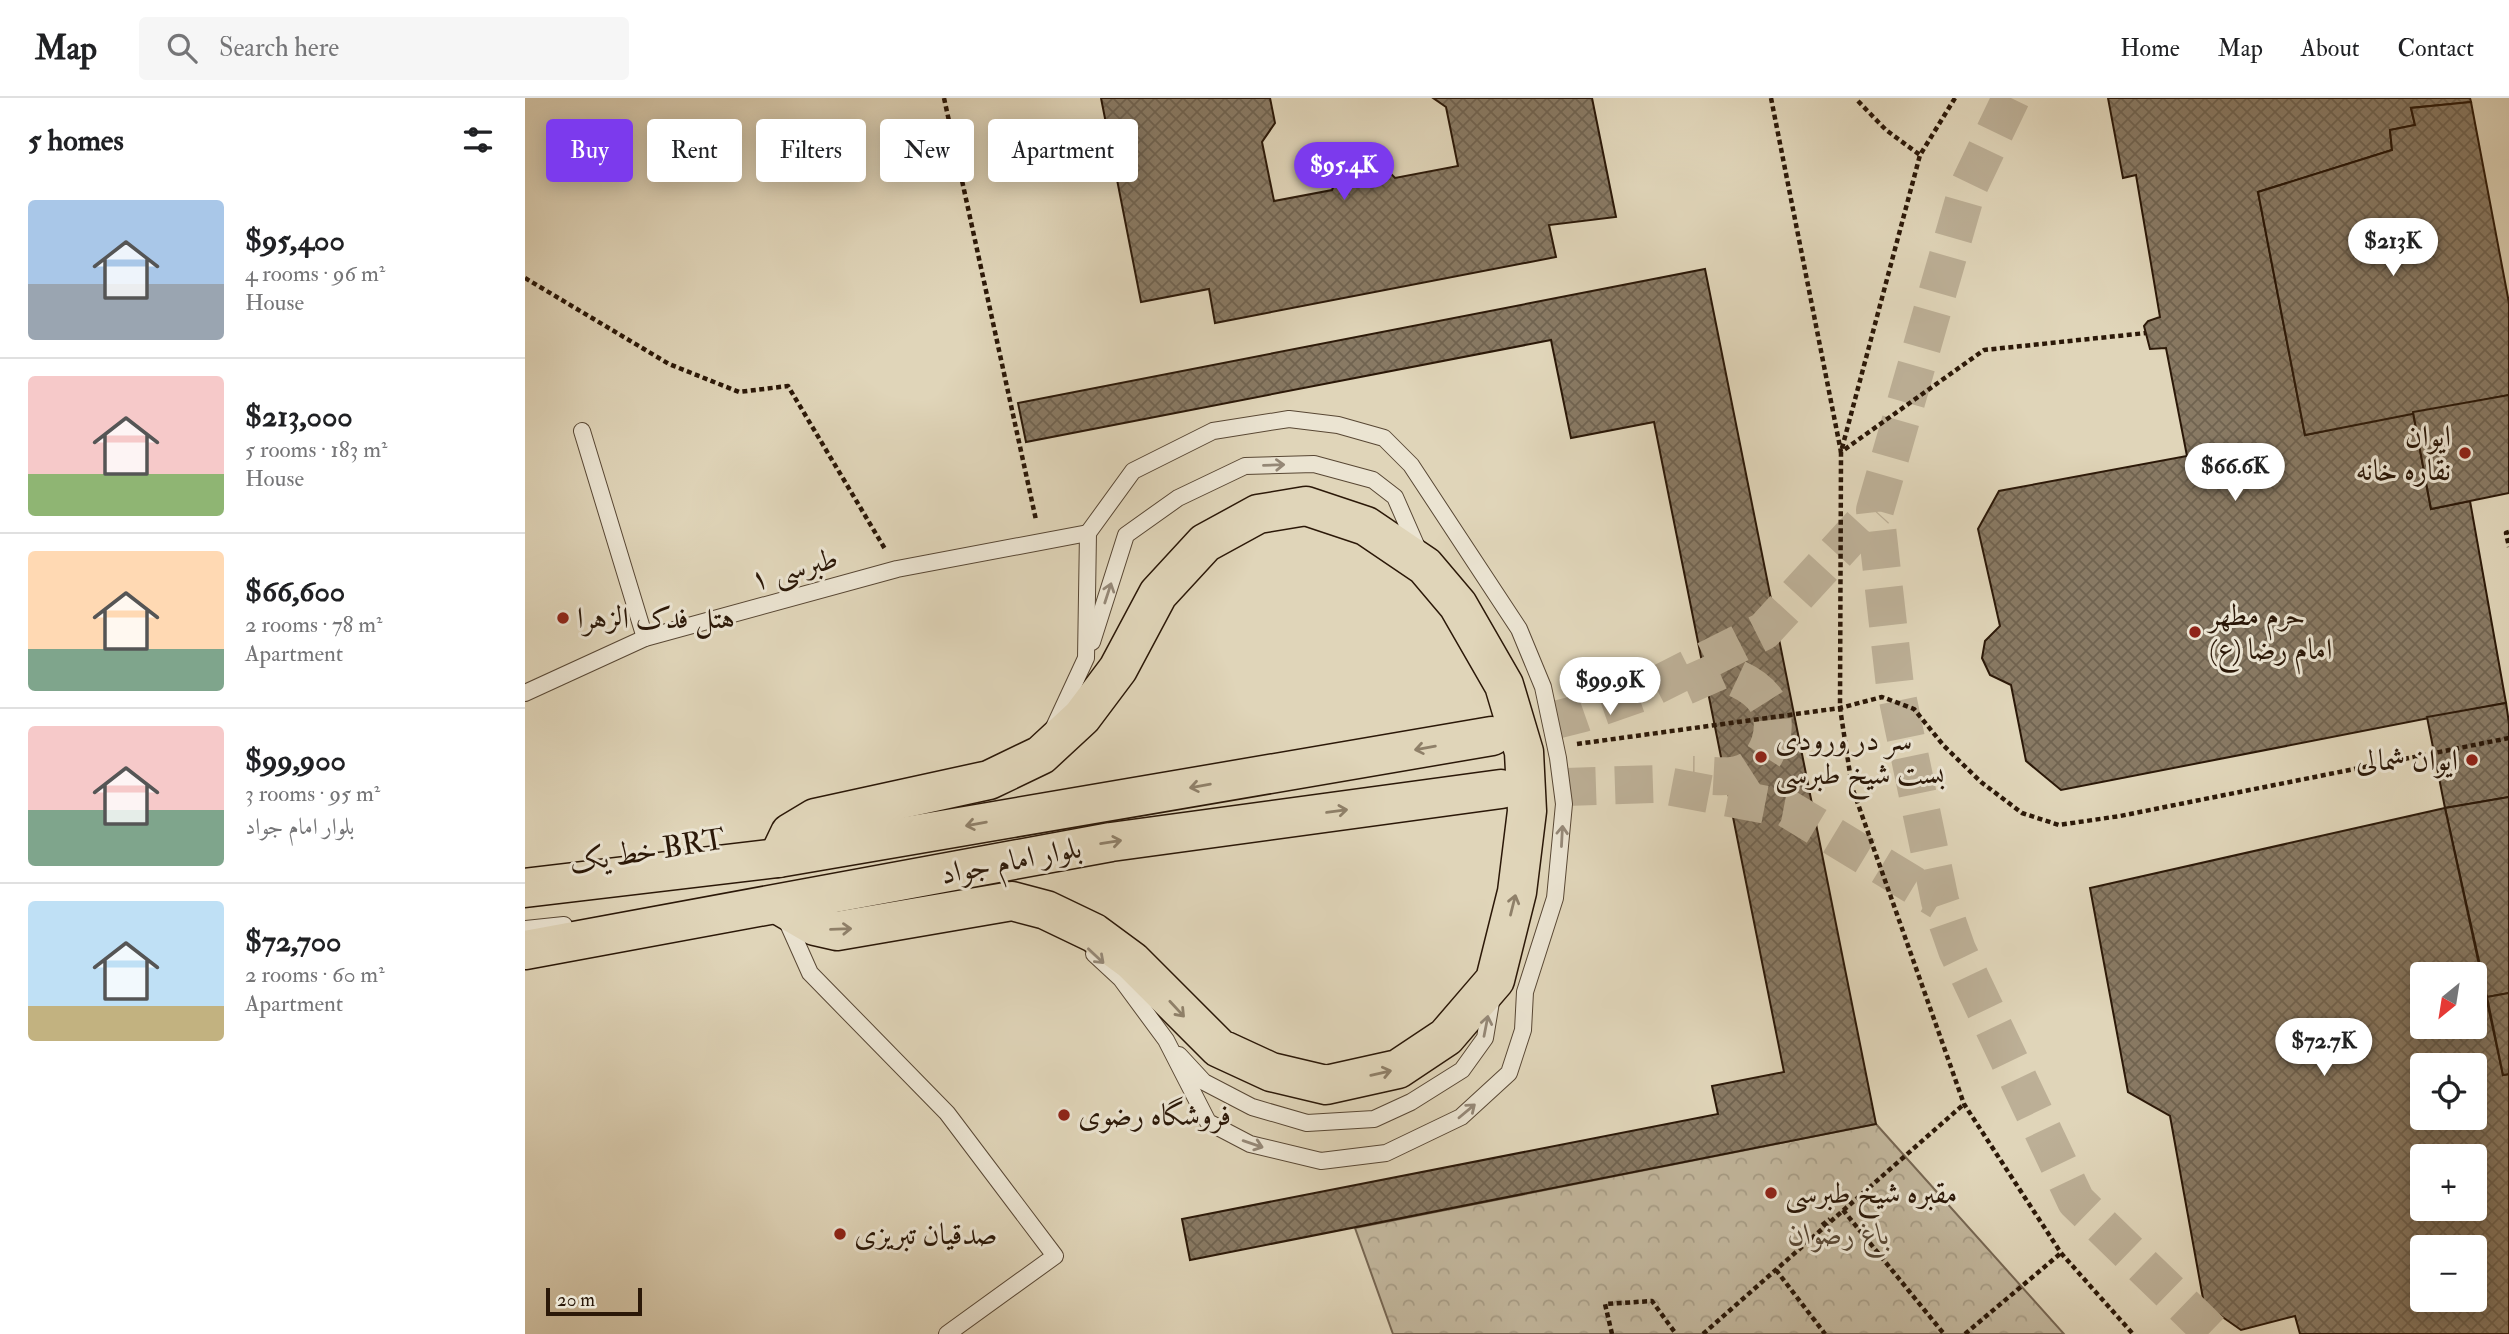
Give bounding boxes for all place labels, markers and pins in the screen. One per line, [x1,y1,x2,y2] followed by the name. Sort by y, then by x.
[1287,142,1401,202] pin: $95.4K
[2344,218,2442,278] pin: $213K
[2356,418,2451,489] place label: ایوان نقاره خانه
[2178,444,2292,503] pin: $66.6K
[2457,445,2473,461] marker: ایوان نقاره خانه
[2206,597,2333,675] place label: حرم مطهر امام رضا (ع)
[577,600,735,639] place label: هتل فدک الزهرا
[555,610,571,626] marker: هتل فدک الزهرا
[2187,624,2203,640] marker: حرم مطهر امام رضا (ع)
[1553,658,1667,717] pin: $99.9K
[1775,722,1945,801] place label: سر در ورودی بست شیخ طبرسی
[2356,742,2458,779] place label: ایوان شمالی
[1753,749,1769,765] marker: سر در ورودی بست شیخ طبرسی
[2464,752,2480,768] marker: ایوان شمالی
[2267,1018,2381,1078] pin: $72.7K
[1078,1096,1231,1134] place label: فروشگاه رضوی
[1056,1107,1072,1123] marker: فروشگاه رضوی
[1785,1175,1957,1220] place label: مقبره شیخ طبرسی
[1763,1185,1779,1201] marker: مقبره شیخ طبرسی
[854,1216,997,1253] place label: صدقیان تبریزی
[832,1226,848,1242] marker: صدقیان تبریزی

